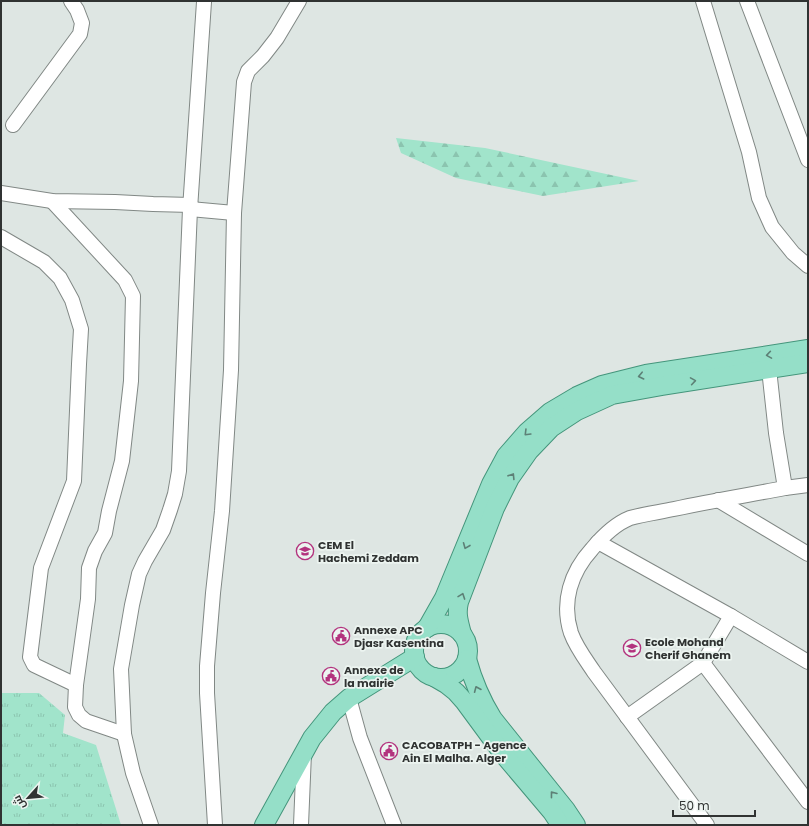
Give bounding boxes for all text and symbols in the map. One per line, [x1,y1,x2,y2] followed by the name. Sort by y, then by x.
[766,350,773,359] one-way arrow
[638,371,644,379] one-way arrow
[690,377,696,386] one-way arrow
[524,428,532,435] one-way arrow
[507,473,514,480] one-way arrow
[318,537,419,566] place label: CEM El Hachemi Zeddam
[295,541,315,561] school or university icon: CEM El Hachemi Zeddam
[462,542,470,549] one-way arrow
[457,592,465,599] one-way arrow
[354,622,444,651] place label: Annexe APC Djasr Kasentina
[331,626,351,646] public building icon: Annexe APC Djasr Kasentina
[645,634,731,663] place label: Ecole Mohand Cherif Ghanem
[622,638,642,658] school or university icon: Ecole Mohand Cherif Ghanem
[344,662,404,691] place label: Annexe de la mairie
[321,666,341,686] public building icon: Annexe de la mairie
[474,685,482,693] one-way arrow
[402,737,527,766] place label: CACOBATPH - Agence Ain El Malha. Alger
[379,741,399,761] public building icon: CACOBATPH - Agence Ain El Malha. Alger
[8,778,48,818] north arrow
[551,791,558,798] one-way arrow
[673,792,755,818] scale bar
[9,793,29,812] text: ش
[679,797,710,814] text: 50 m

